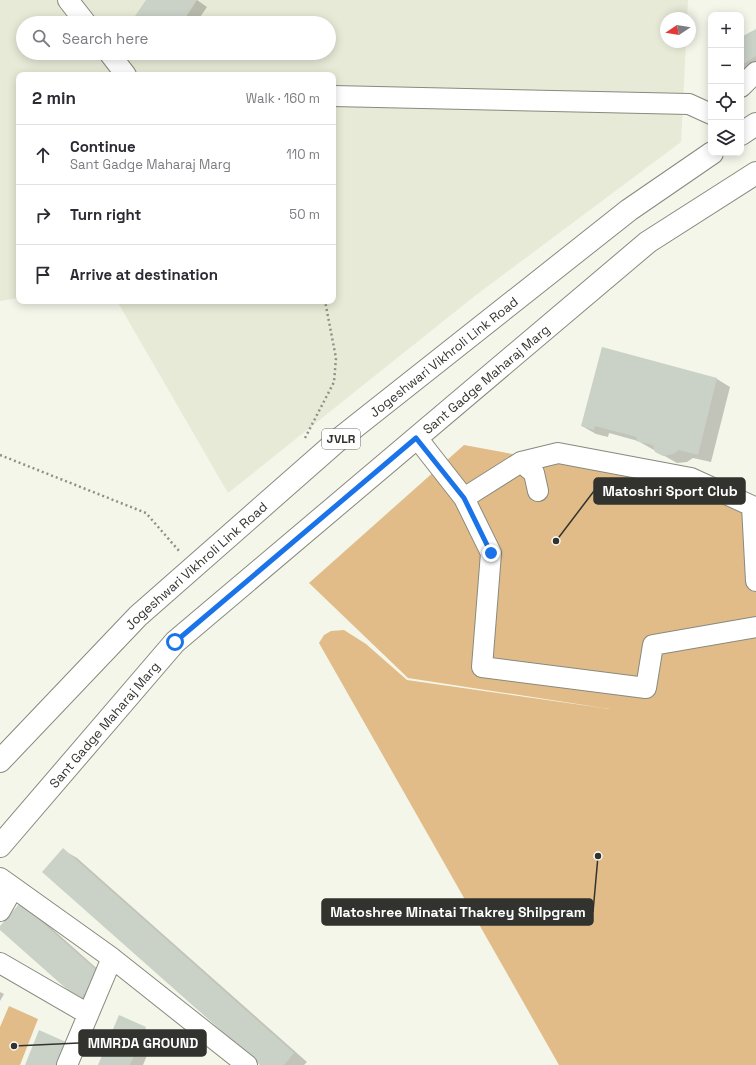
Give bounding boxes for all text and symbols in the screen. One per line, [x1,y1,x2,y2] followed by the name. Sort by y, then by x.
[660,12,696,48] north arrow
[708,12,744,156] map controls
[708,12,744,48] button: +
[16,16,336,60] search box
[30,27,52,49] icon: search
[62,29,148,48] text: Search here
[708,48,744,84] button: −
[708,84,744,120] button: locate
[32,87,76,109] text: 2 min
[246,90,320,107] text: Walk · 160 m
[708,120,744,156] button: layers
[70,137,136,156] text: Continue
[32,144,54,166] icon: ahead
[286,146,320,163] text: 110 m
[70,156,231,173] text: Sant Gadge Maharaj Marg
[32,204,54,226] icon: right
[70,205,141,224] text: Turn right
[289,206,320,223] text: 50 m
[32,264,54,286] icon: arrive
[70,265,218,284] text: Arrive at destination
[366,293,521,421] street label: Jogeshwari Vikhroli Link Road
[419,321,553,438] street label: Sant Gadge Maharaj Marg
[322,429,360,449] road number: JVLR
[594,478,745,504] callout: Matoshri Sport Club
[602,482,738,500] text: Matoshri Sport Club
[121,498,271,633] street label: Jogeshwari Vikhroli Link Road
[482,544,500,562] route end
[166,633,184,651] route start
[45,658,163,791] street label: Sant Gadge Maharaj Marg
[322,899,593,925] callout: Matoshree Minatai Thakrey Shilpgram
[330,903,586,921] text: Matoshree Minatai Thakrey Shilpgram
[79,1030,206,1056] callout: MMRDA GROUND
[88,1034,198,1052] text: MMRDA GROUND

